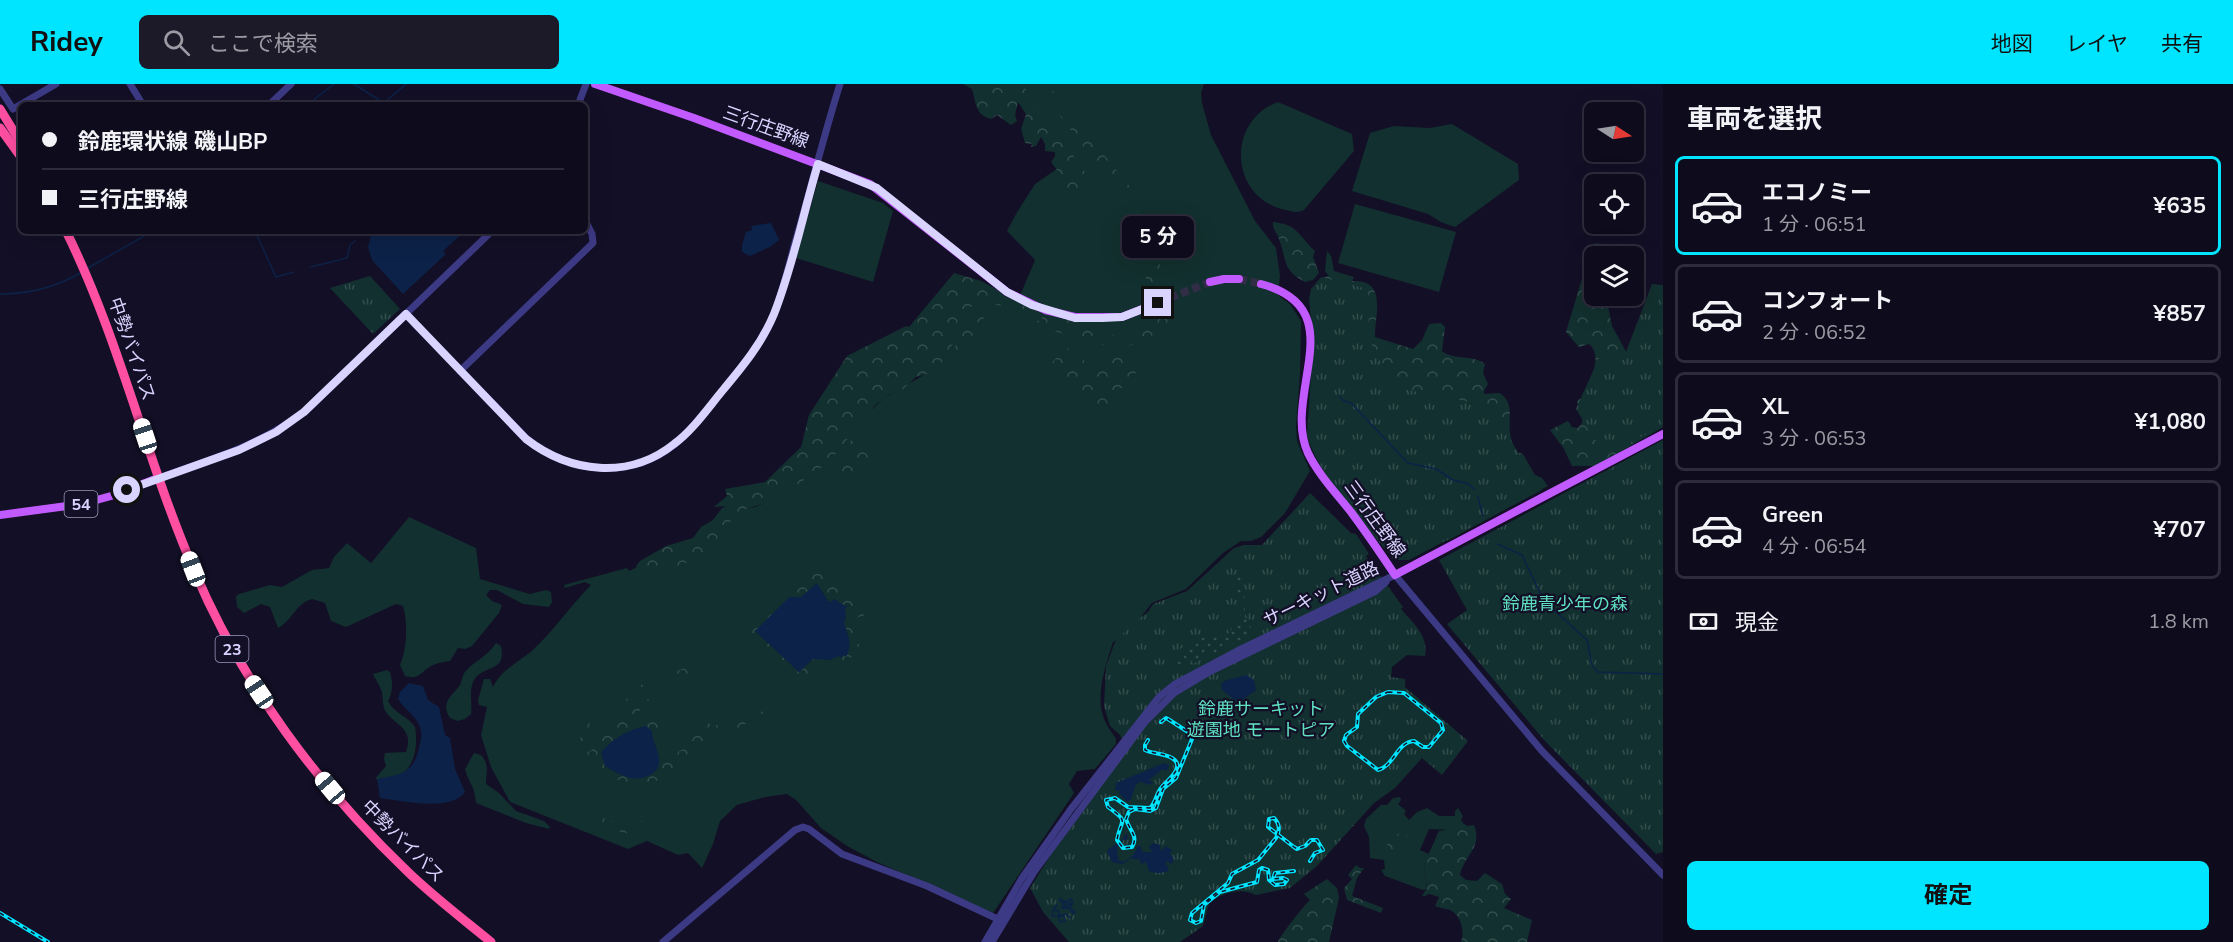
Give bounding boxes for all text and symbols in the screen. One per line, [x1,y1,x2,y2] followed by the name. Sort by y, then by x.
[139,15,559,69] search box
[30,23,103,61] text: Ridey
[160,26,193,59] icon: search
[208,29,318,59] text: ここで検索
[1991,30,2033,58] text: 地図
[2066,30,2128,58] text: レイヤ
[2161,30,2203,58] text: 共有
[720,100,812,154] street label: 三行庄野線
[1687,101,1822,138] text: 車両を選択
[1584,102,1644,162] north arrow
[1584,102,1644,306] map controls
[78,127,267,157] text: 鈴鹿環状線 磯山BP
[1584,174,1644,234] button: locate
[1762,178,1872,208] text: エコノミー
[1690,179,1744,233] icon: car
[78,185,188,215] text: 三行庄野線
[2153,191,2206,221] text: ¥635
[1762,211,1867,238] text: 1 分 · 06:51
[1122,216,1194,258] callout: 5 分
[1139,223,1177,250] text: 5 分
[1584,246,1644,306] button: layers
[1762,286,1893,316] text: コンフォート
[1690,287,1744,341] icon: car
[1144,289,1171,316] route end
[103,294,161,404] street label: 中勢バイパス
[2153,299,2206,329] text: ¥857
[1762,319,1867,346] text: 2 分 · 06:52
[1762,392,1789,422] text: XL
[1690,395,1744,449] icon: car
[2135,407,2206,437] text: ¥1,080
[131,416,159,456] car
[1762,425,1867,452] text: 3 分 · 06:53
[113,476,140,503] route start
[1339,476,1411,562] street label: 三行庄野線
[64,491,98,517] road number: 54
[1762,500,1823,530] text: Green
[1690,503,1744,557] icon: car
[2153,515,2206,545] text: ¥707
[1762,533,1867,560] text: 4 分 · 06:54
[178,549,208,589] car
[1259,556,1383,632] street label: サーキット道路
[1502,592,1628,616] park label: 鈴鹿青少年の森
[1687,605,1720,638] icon: cash
[1735,608,1779,638] text: 現金
[2148,608,2209,635] text: 1.8 km
[216,636,248,662] road number: 23
[241,672,277,712] car
[1187,697,1335,742] park label: 鈴鹿サーキット 遊園地 モートピア
[312,768,348,808] car
[356,794,450,888] street label: 中勢バイパス
[1687,861,2209,930] button: 確定

